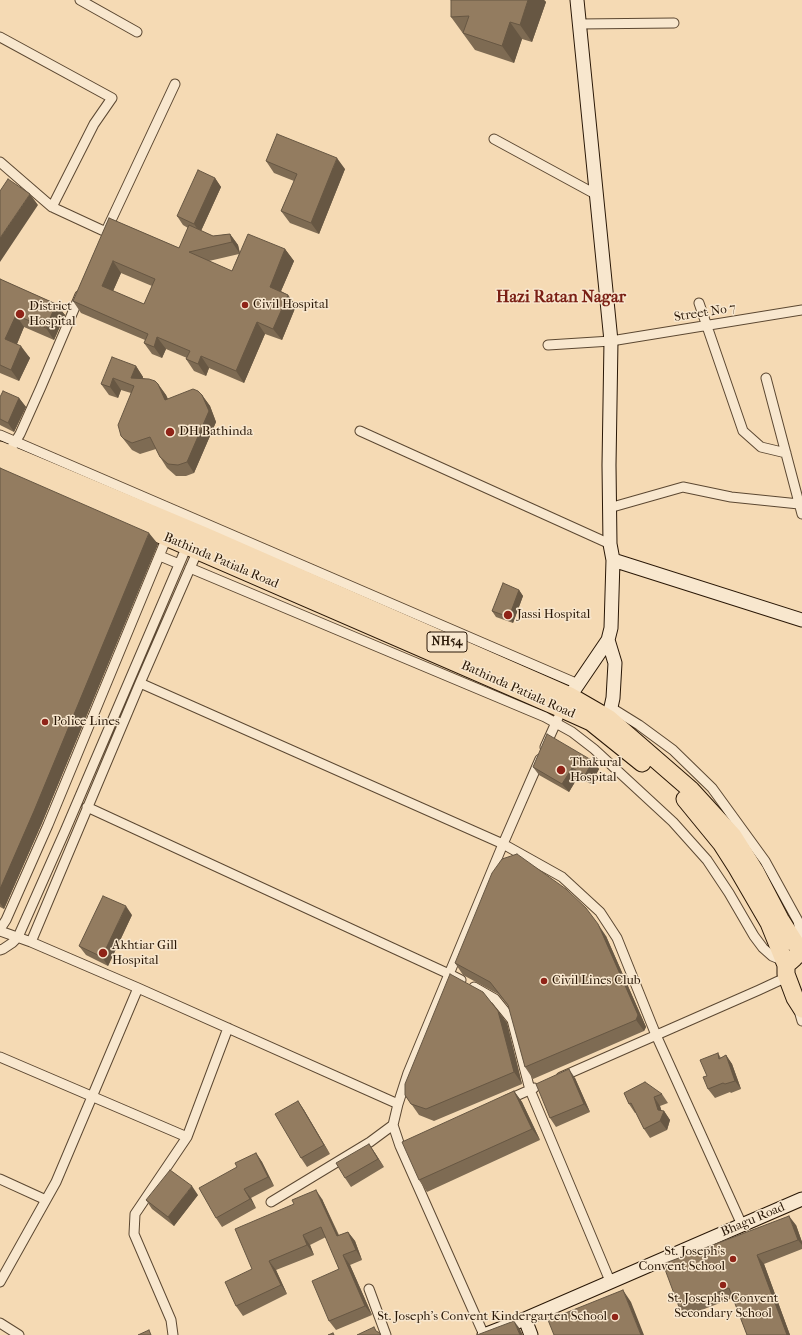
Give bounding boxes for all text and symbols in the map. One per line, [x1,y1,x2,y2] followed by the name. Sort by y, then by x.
[496,288,626,308] district label: Hazi Ratan Nagar
[253,297,329,313] place label: Civil Hospital
[29,299,76,330] place label: District Hospital
[240,300,250,310] marker: Civil Hospital
[673,300,737,326] street label: Street No 7
[14,308,26,320] marker: District Hospital
[179,424,253,440] place label: DH Bathinda
[164,426,176,438] marker: DH Bathinda
[161,530,281,592] street label: Bathinda Patiala Road
[517,607,590,623] place label: Jassi Hospital
[502,609,514,621] marker: Jassi Hospital
[427,632,467,652] road number: NH54
[459,658,577,722] street label: Bathinda Patiala Road
[53,714,120,730] place label: Police Lines
[40,717,50,727] marker: Police Lines
[570,755,622,786] place label: Thakural Hospital
[555,764,567,776] marker: Thakural Hospital
[112,938,177,969] place label: Akhtiar Gill Hospital
[97,947,109,959] marker: Akhtiar Gill Hospital
[552,973,641,989] place label: Civil Lines Club
[539,976,549,986] marker: Civil Lines Club
[719,1200,787,1240] street label: Bhagu Road
[639,1244,725,1275] place label: St. Joseph's Convent School
[728,1254,738,1264] marker: St. Joseph's Convent School
[718,1280,728,1290] marker: St. Joseph's Convent Secondary School
[668,1291,778,1322] place label: St. Joseph's Convent Secondary School
[377,1309,607,1325] place label: St. Joseph's Convent Kindergarten School
[610,1312,620,1322] marker: St. Joseph's Convent Kindergarten School

